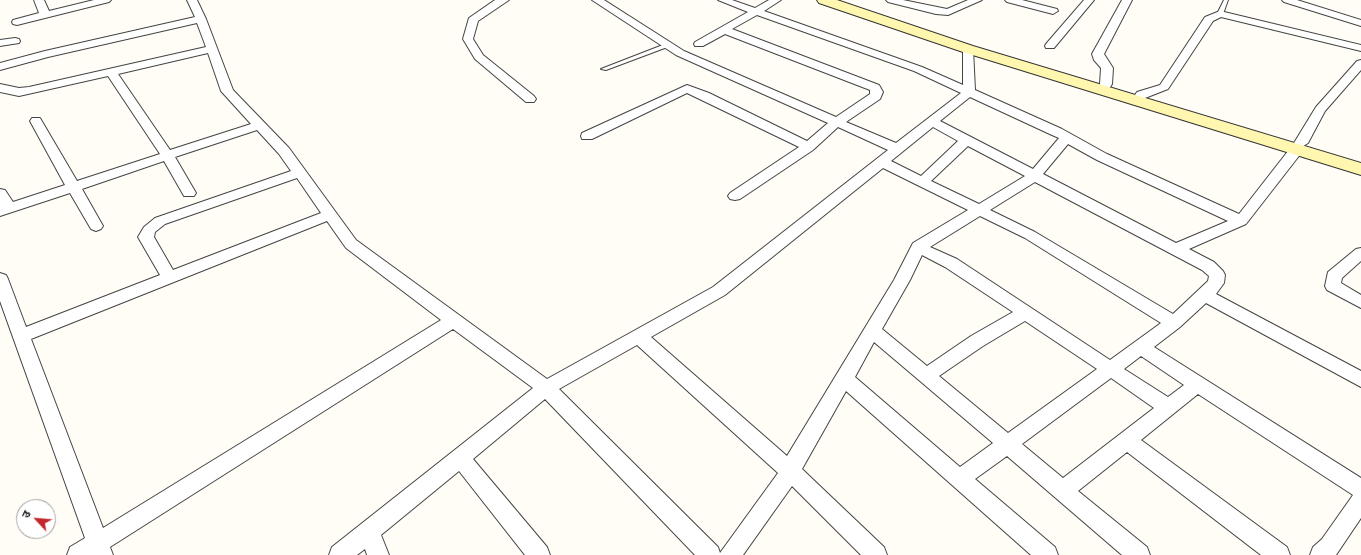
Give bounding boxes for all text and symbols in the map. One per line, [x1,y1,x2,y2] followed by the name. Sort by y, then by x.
[16,499,56,539] north arrow
[19,509,33,520] text: उ

